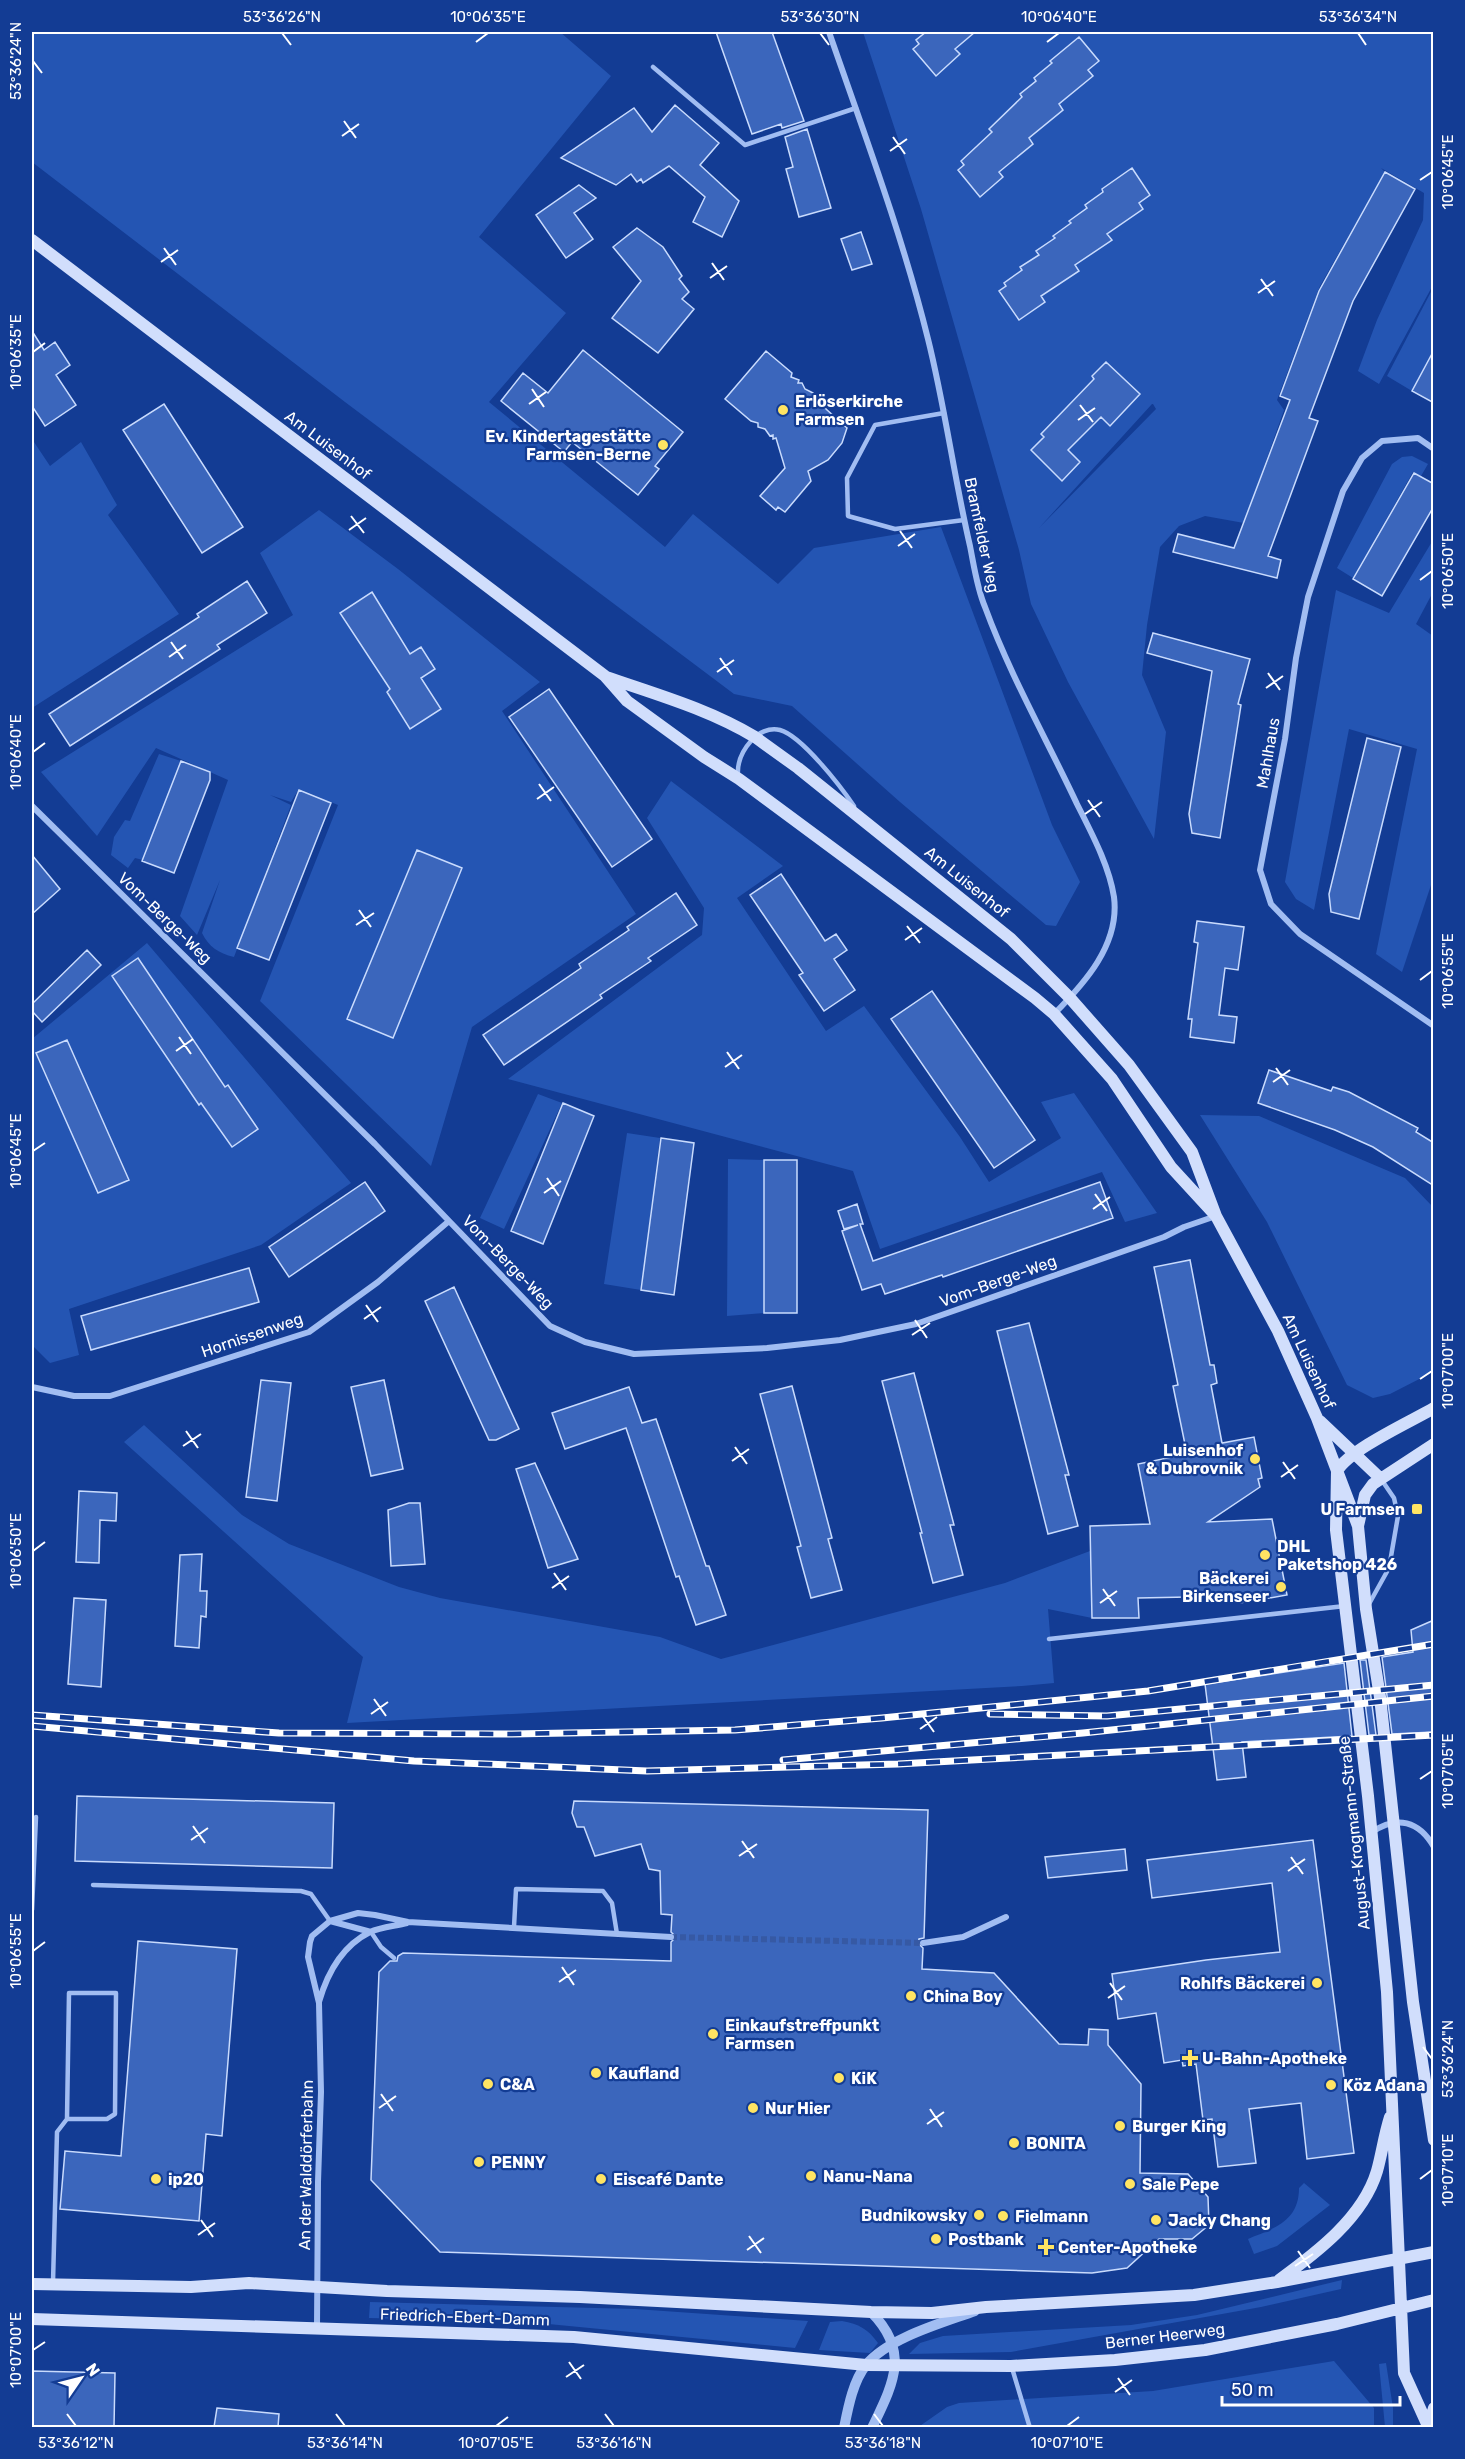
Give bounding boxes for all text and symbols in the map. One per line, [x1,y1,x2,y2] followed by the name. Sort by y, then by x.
[243,8,321,26] text: 53°36'26"N
[450,8,526,26] text: 10°06'35"E
[780,8,860,26] text: 53°36'30"N
[1021,8,1097,26] text: 10°06'40"E
[1319,8,1397,26] text: 53°36'34"N
[7,22,25,100] text: 53°36'24"N
[1439,134,1457,210] text: 10°06'45"E
[7,314,25,390] text: 10°06'35"E
[795,392,903,429] place label: Erlöserkirche Farmsen
[776,403,790,417] marker: Erlöserkirche Farmsen
[281,406,375,484] street label: Am Luisenhof
[485,427,651,464] place label: Ev. Kindertagestätte Farmsen-Berne
[656,438,670,452] marker: Ev. Kindertagestätte Farmsen-Berne
[961,476,1003,594] street label: Bramfelder Weg
[1439,533,1457,609] text: 10°06'50"E
[7,714,25,790] text: 10°06'40"E
[1252,716,1284,790] street label: Mahlhaus
[921,842,1014,922] street label: Am Luisenhof
[114,868,216,968] street label: Vom-Berge-Weg
[1439,933,1457,1009] text: 10°06'55"E
[7,1113,25,1189] text: 10°06'45"E
[458,1211,558,1313] street label: Vom-Berge-Weg
[937,1251,1059,1311] street label: Vom-Berge-Weg
[199,1309,305,1361] street label: Hornissenweg
[1279,1310,1340,1412] street label: Am Luisenhof
[1439,1333,1457,1409] text: 10°07'00"E
[1146,1441,1244,1478] place label: Luisenhof & Dubrovnik
[1248,1452,1262,1466] marker: Luisenhof & Dubrovnik
[1320,1500,1405,1519] place label: U Farmsen
[1410,1502,1424,1516] marker: U Farmsen
[7,1513,25,1589] text: 10°06'50"E
[1277,1537,1397,1574] place label: DHL Paketshop 426
[1258,1548,1272,1562] marker: DHL Paketshop 426
[1182,1569,1270,1606] place label: Bäckerei Birkenseer
[1274,1580,1288,1594] marker: Bäckerei Birkenseer
[1439,1733,1457,1809] text: 10°07'05"E
[1334,1735,1374,1931] street label: August-Krogmann-Straße
[7,1913,25,1989] text: 10°06'55"E
[1180,1974,1305,1993] place label: Rohlfs Bäckerei
[1310,1976,1324,1990] marker: Rohlfs Bäckerei
[923,1987,1003,2006] place label: China Boy
[904,1989,918,2003] marker: China Boy
[725,2016,880,2053] place label: Einkaufstreffpunkt Farmsen
[1439,2020,1457,2098] text: 53°36'24"N
[706,2027,720,2041] marker: Einkaufstreffpunkt Farmsen
[1202,2049,1347,2068] place label: U-Bahn-Apotheke
[1183,2051,1197,2065] marker: U-Bahn-Apotheke
[608,2064,679,2083] place label: Kaufland
[589,2066,603,2080] marker: Kaufland
[851,2069,877,2088] place label: KiK
[832,2071,846,2085] marker: KiK
[500,2075,535,2094] place label: C&A
[1343,2076,1425,2095] place label: Köz Adana
[481,2077,495,2091] marker: C&A
[1324,2078,1338,2092] marker: Köz Adana
[295,2080,317,2250] street label: An der Walddörferbahn
[765,2099,831,2118] place label: Nur Hier
[746,2101,760,2115] marker: Nur Hier
[1132,2117,1226,2136] place label: Burger King
[1113,2119,1127,2133] marker: Burger King
[1026,2134,1086,2153] place label: BONITA
[1439,2134,1457,2206] text: 10°07'10"E
[1007,2136,1021,2150] marker: BONITA
[491,2153,546,2172] place label: PENNY
[472,2155,486,2169] marker: PENNY
[823,2167,913,2186] place label: Nanu-Nana
[804,2169,818,2183] marker: Nanu-Nana
[168,2170,204,2189] place label: ip20
[613,2170,723,2189] place label: Eiscafé Dante
[149,2172,163,2186] marker: ip20
[594,2172,608,2186] marker: Eiscafé Dante
[1142,2175,1219,2194] place label: Sale Pepe
[1123,2177,1137,2191] marker: Sale Pepe
[861,2206,967,2225] place label: Budnikowsky
[1015,2207,1088,2226] place label: Fielmann
[972,2208,986,2222] marker: Budnikowsky
[996,2209,1010,2223] marker: Fielmann
[1168,2211,1271,2230] place label: Jacky Chang
[1149,2213,1163,2227] marker: Jacky Chang
[948,2230,1025,2249] place label: Postbank
[929,2232,943,2246] marker: Postbank
[1058,2238,1197,2257] place label: Center-Apotheke
[1039,2240,1053,2254] marker: Center-Apotheke
[380,2305,550,2329] street label: Friedrich-Ebert-Damm
[7,2312,25,2388] text: 10°07'00"E
[1104,2319,1226,2353] street label: Berner Heerweg
[51,2348,111,2408] north arrow
[82,2360,104,2380] text: N
[1222,2369,1400,2407] scale bar
[1231,2379,1274,2401] text: 50 m
[38,2434,114,2452] text: 53°36'12"N
[307,2434,383,2452] text: 53°36'14"N
[458,2434,534,2452] text: 10°07'05"E
[576,2434,652,2452] text: 53°36'16"N
[845,2434,921,2452] text: 53°36'18"N
[1031,2434,1103,2452] text: 10°07'10"E

